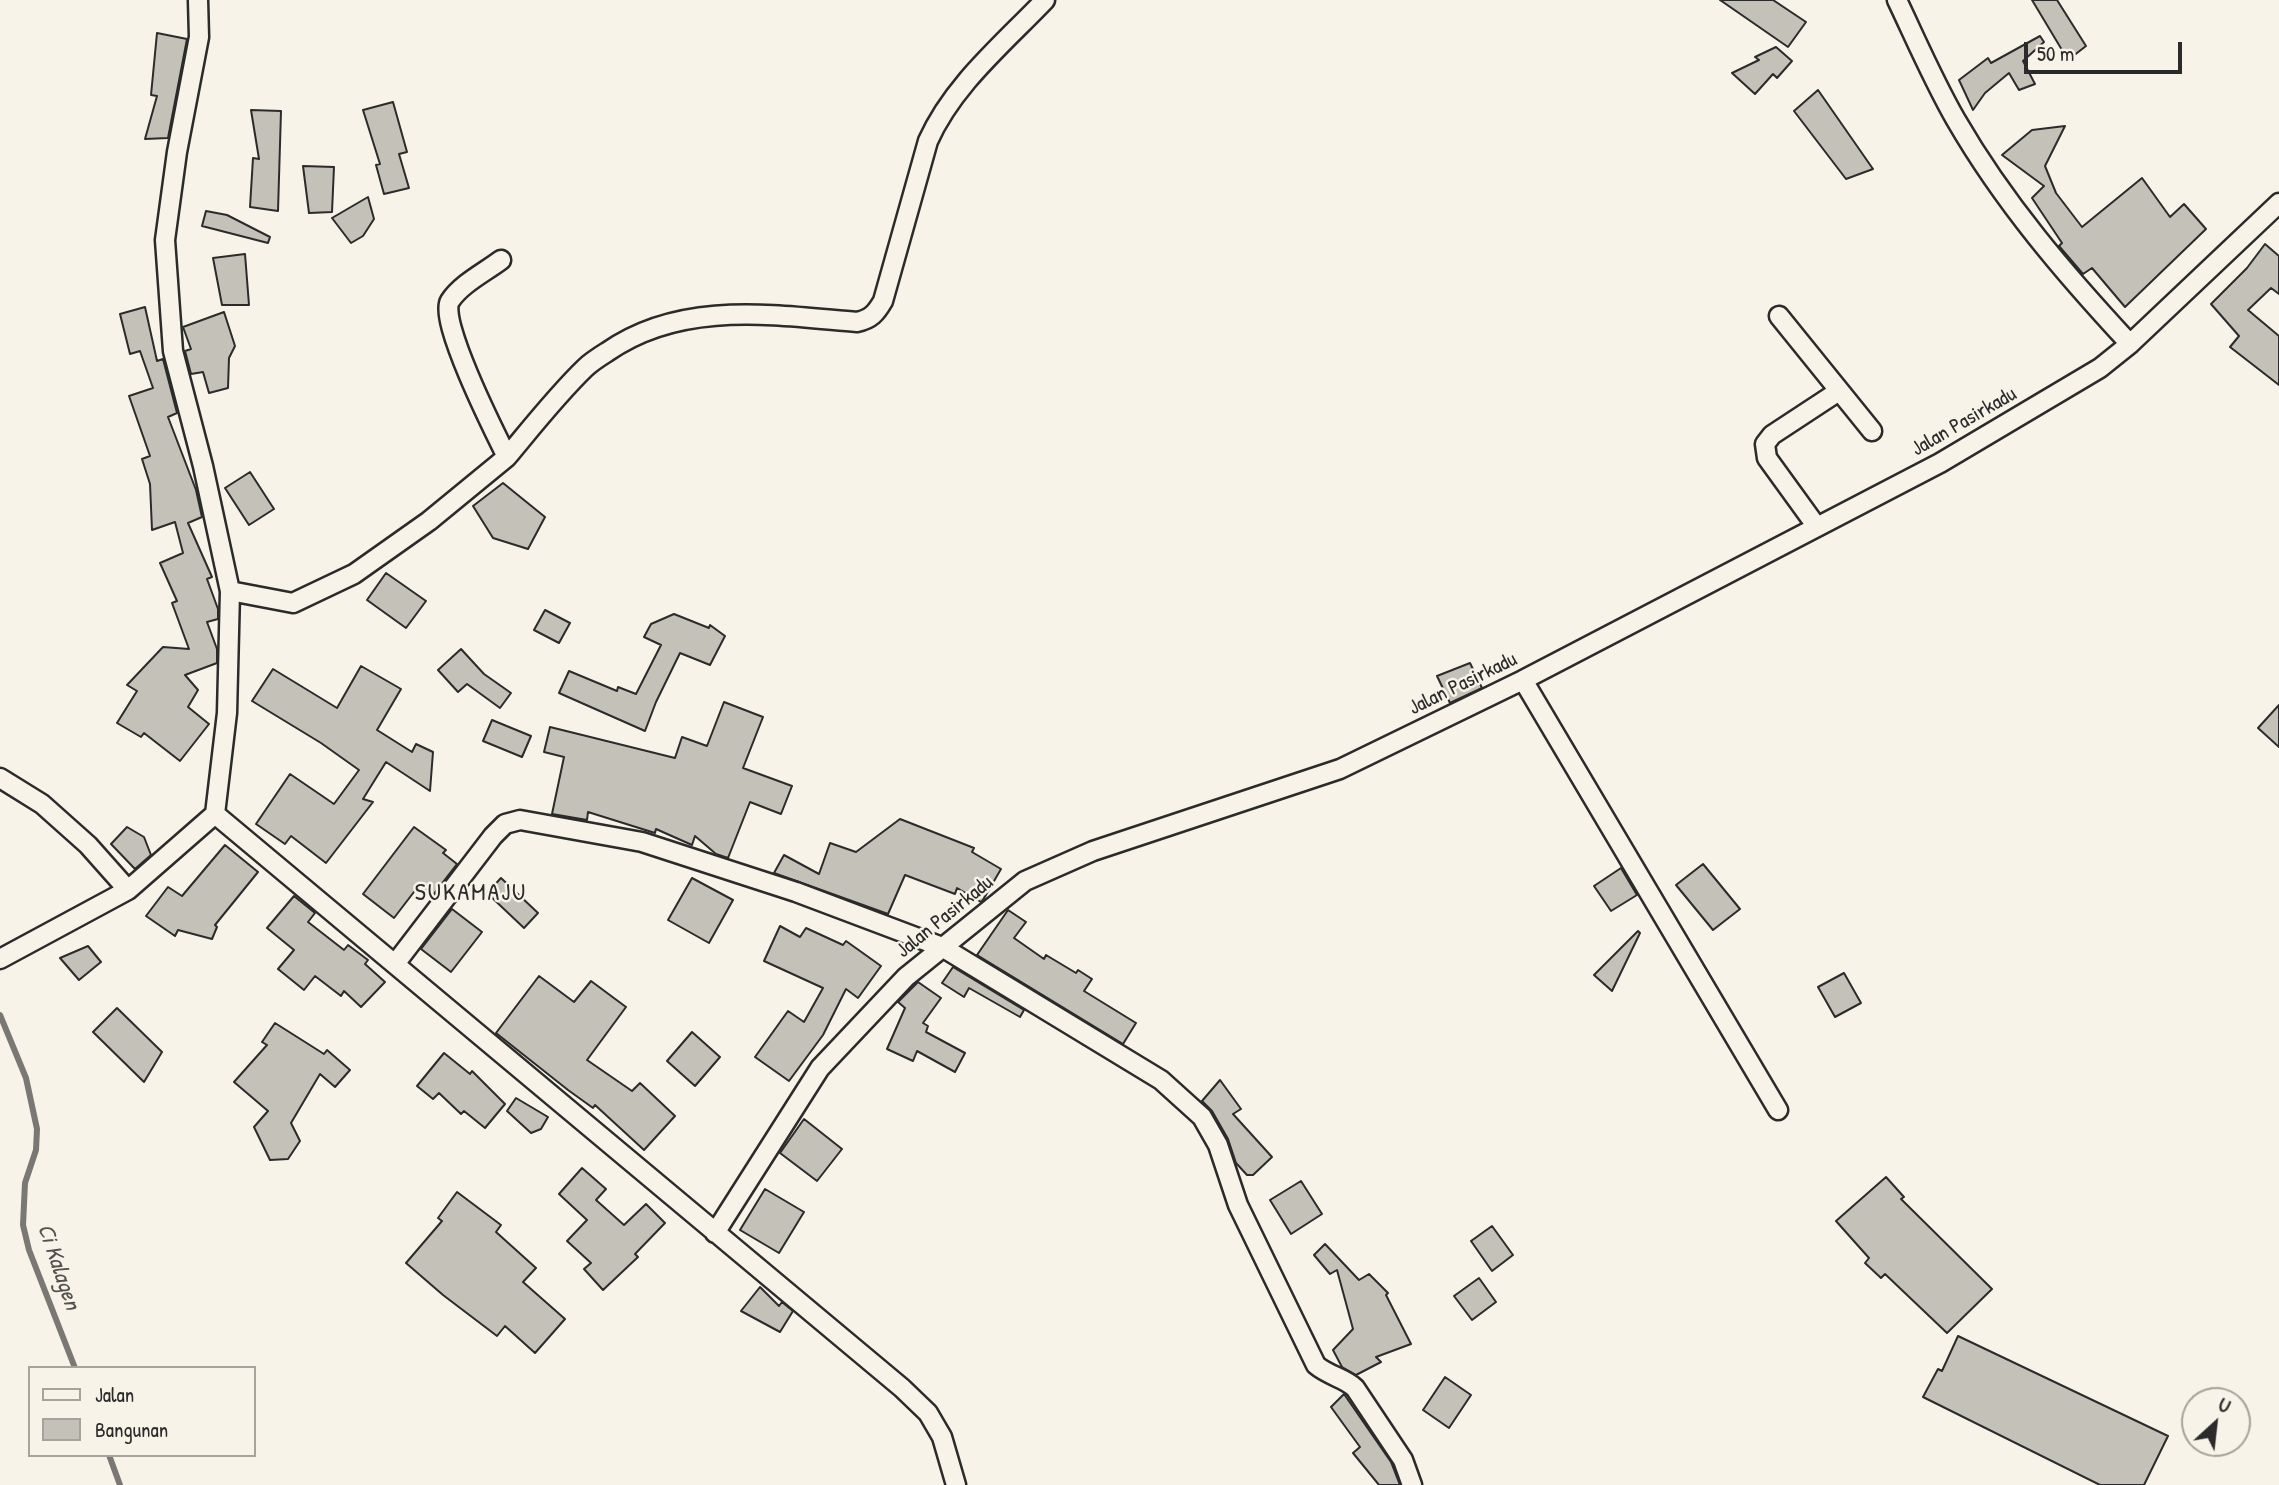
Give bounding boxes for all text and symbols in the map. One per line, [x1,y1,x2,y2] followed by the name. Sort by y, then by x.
[2027,28,2184,72] scale bar
[2037,39,2074,68] text: 50 m
[1907,382,2021,462] street label: Jalan Pasirkadu
[1405,647,1521,721] street label: Jalan Pasirkadu
[892,870,998,964] street label: Jalan Pasirkadu
[416,880,526,908] district label: SUKAMAJU
[30,1220,86,1314] water label: Ci Kalagen
[28,1366,256,1457] legend
[95,1380,134,1409] text: Jalan
[2181,1387,2251,1457] north arrow
[2214,1391,2235,1419] text: U
[95,1415,168,1444] text: Bangunan

